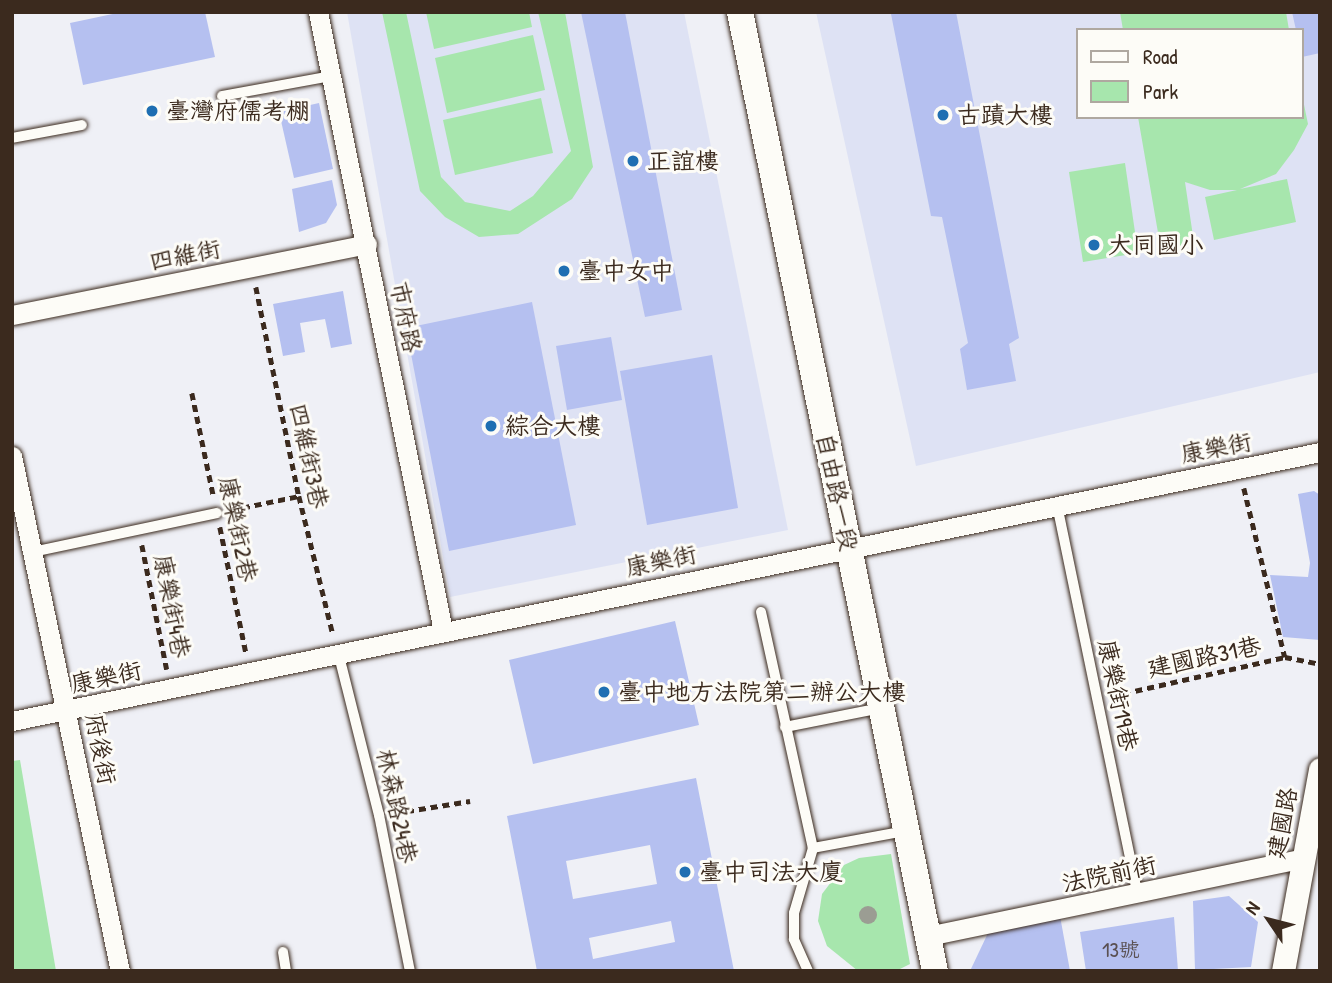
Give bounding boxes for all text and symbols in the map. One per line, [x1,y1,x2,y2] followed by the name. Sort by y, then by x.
[1076,28,1304,119] legend
[1143,42,1177,71] text: Road
[1143,77,1178,106] text: Park
[166,97,310,125] place label: 臺灣府儒考棚
[957,101,1053,129] place label: 古蹟大樓
[144,103,160,119] marker: 臺灣府儒考棚
[935,107,951,123] marker: 古蹟大樓
[647,147,719,175] place label: 正誼樓
[625,153,641,169] marker: 正誼樓
[1108,231,1204,259] place label: 大同國小
[147,234,223,276] street label: 四維街
[1086,237,1102,253] marker: 大同國小
[578,257,674,285] place label: 臺中女中
[556,263,572,279] marker: 臺中女中
[385,279,427,355] street label: 市府路
[284,401,334,511] street label: 四維街3巷
[505,412,601,440] place label: 綜合大樓
[483,418,499,434] marker: 綜合大樓
[1178,427,1254,469] street label: 康樂街
[810,430,864,554] street label: 自由路一段
[213,474,263,584] street label: 康樂街2巷
[623,539,699,583] street label: 康樂街
[148,552,196,660] street label: 康樂街4巷
[1145,631,1263,683] street label: 建國路31巷
[1092,636,1144,754] street label: 康樂街19巷
[68,655,144,699] street label: 康樂街
[618,678,906,706] place label: 臺中地方法院第二辦公大樓
[596,684,612,700] marker: 臺中地方法院第二辦公大樓
[80,711,122,787] street label: 府後街
[371,746,423,866] street label: 林森路24巷
[1261,785,1303,861] street label: 建國路
[1059,850,1159,898] street label: 法院前街
[699,858,843,886] place label: 臺中司法大廈
[677,864,693,880] marker: 臺中司法大廈
[1234,885,1304,955] north arrow
[1238,896,1265,920] text: N
[1102,937,1140,963] house number: 13號

